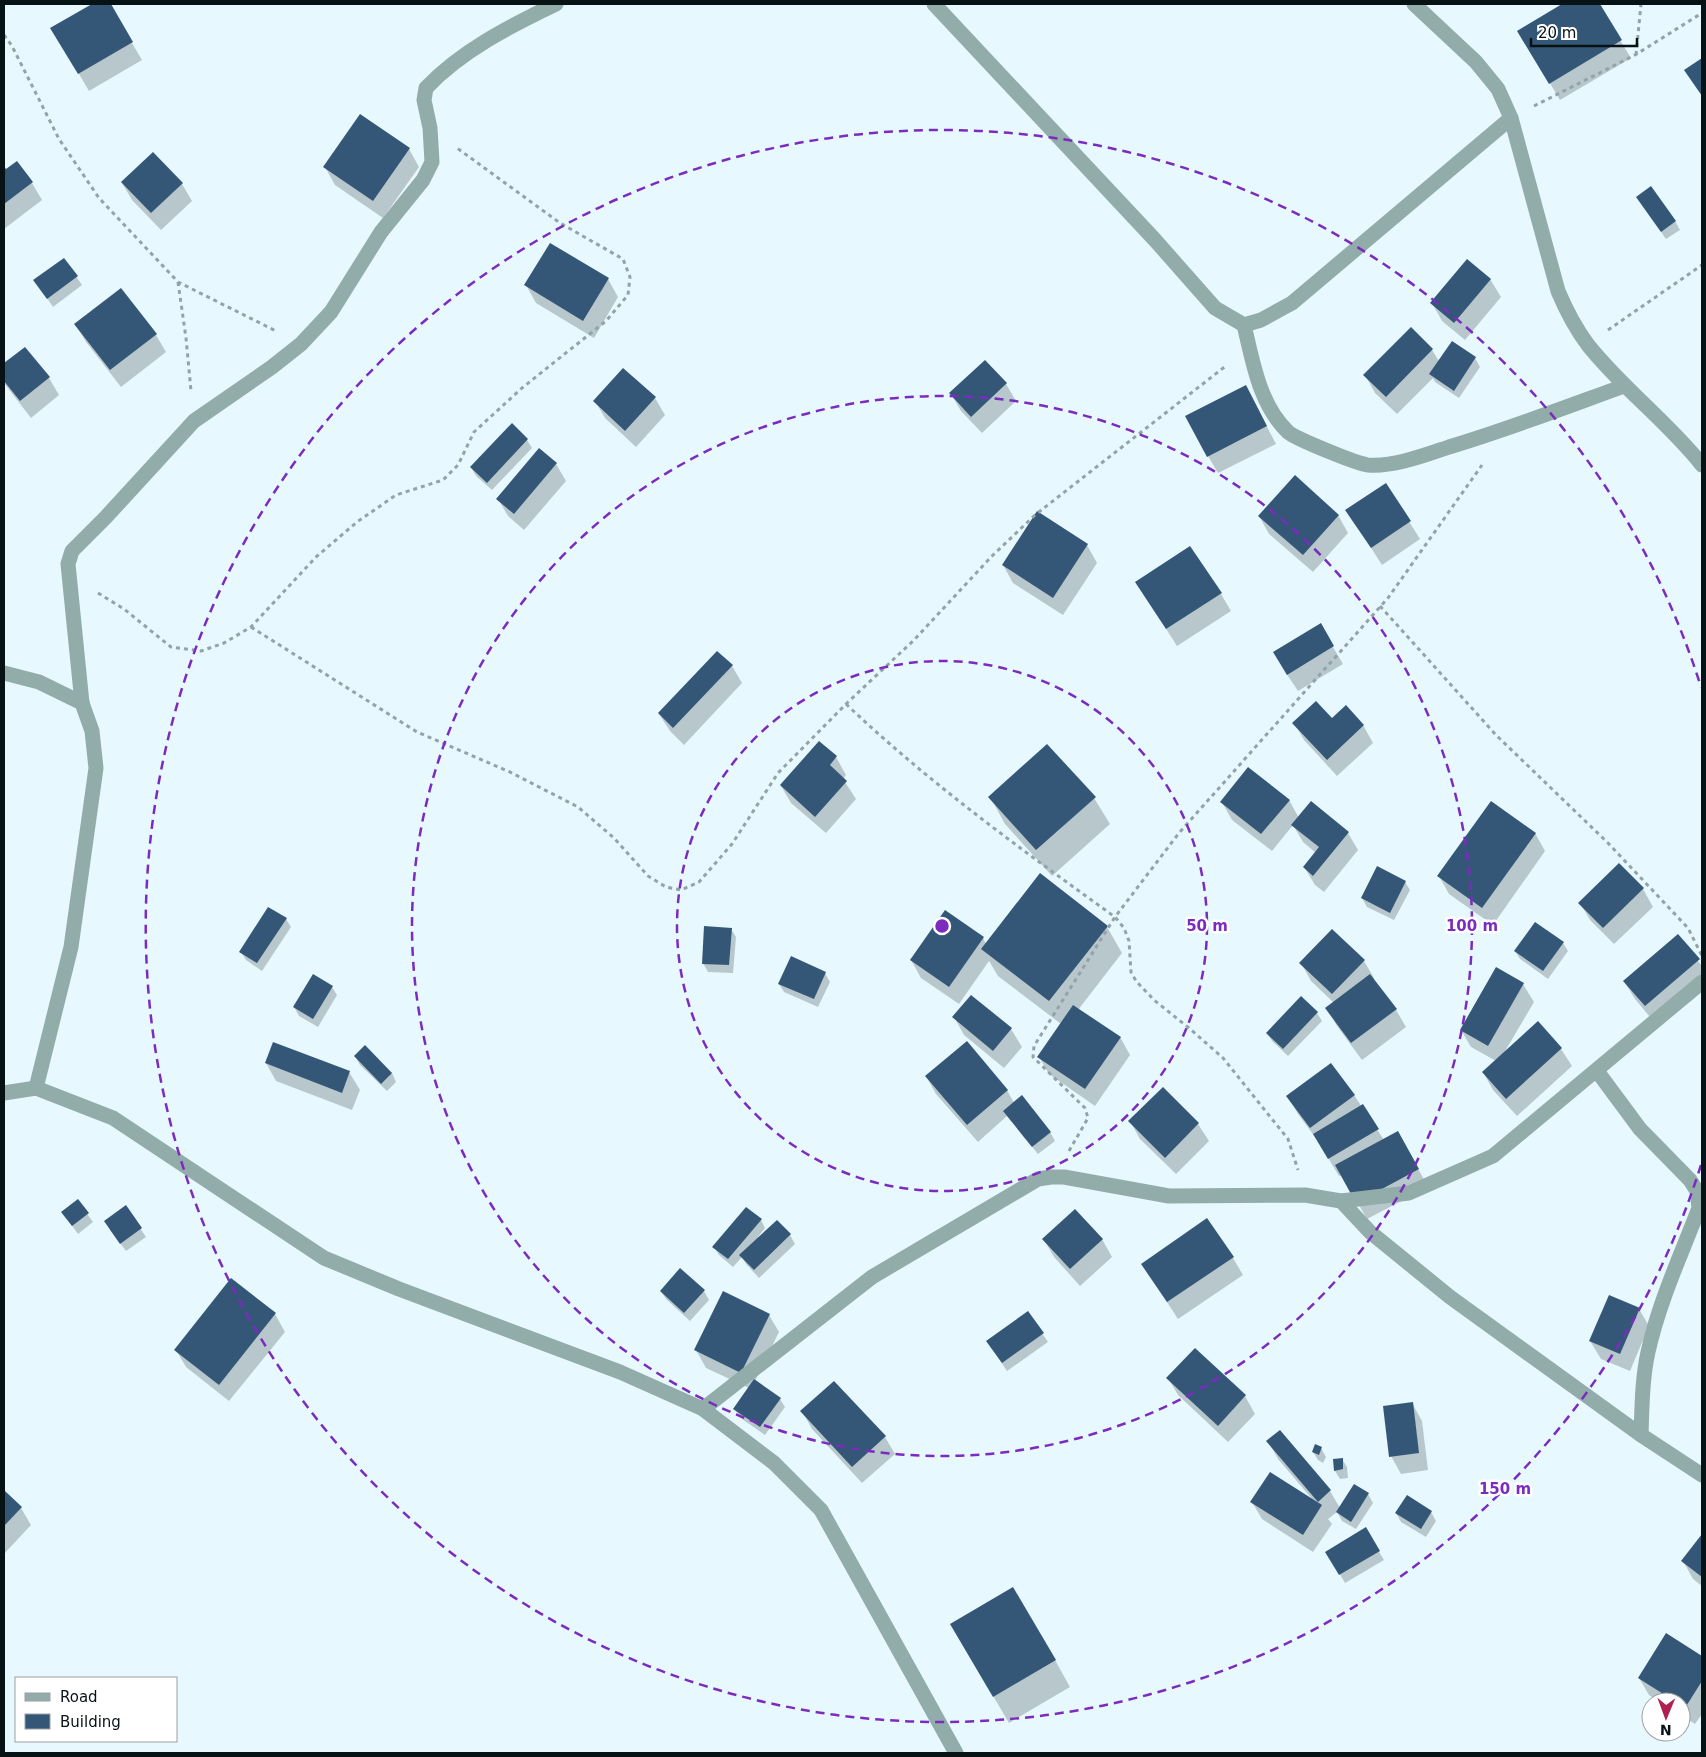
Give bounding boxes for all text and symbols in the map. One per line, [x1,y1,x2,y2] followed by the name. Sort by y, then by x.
[1531,15,1637,47] scale bar
[1538,24,1576,42] text: 20 m
[933,917,951,935] centre of rings
[1186,917,1228,935] text: 50 m
[1446,917,1498,935] text: 100 m
[1479,1480,1531,1498] text: 150 m
[15,1677,178,1742] legend
[60,1688,98,1706] text: Road
[1641,1692,1691,1742] north arrow
[60,1713,121,1731] text: Building
[1660,1722,1672,1738] text: N

